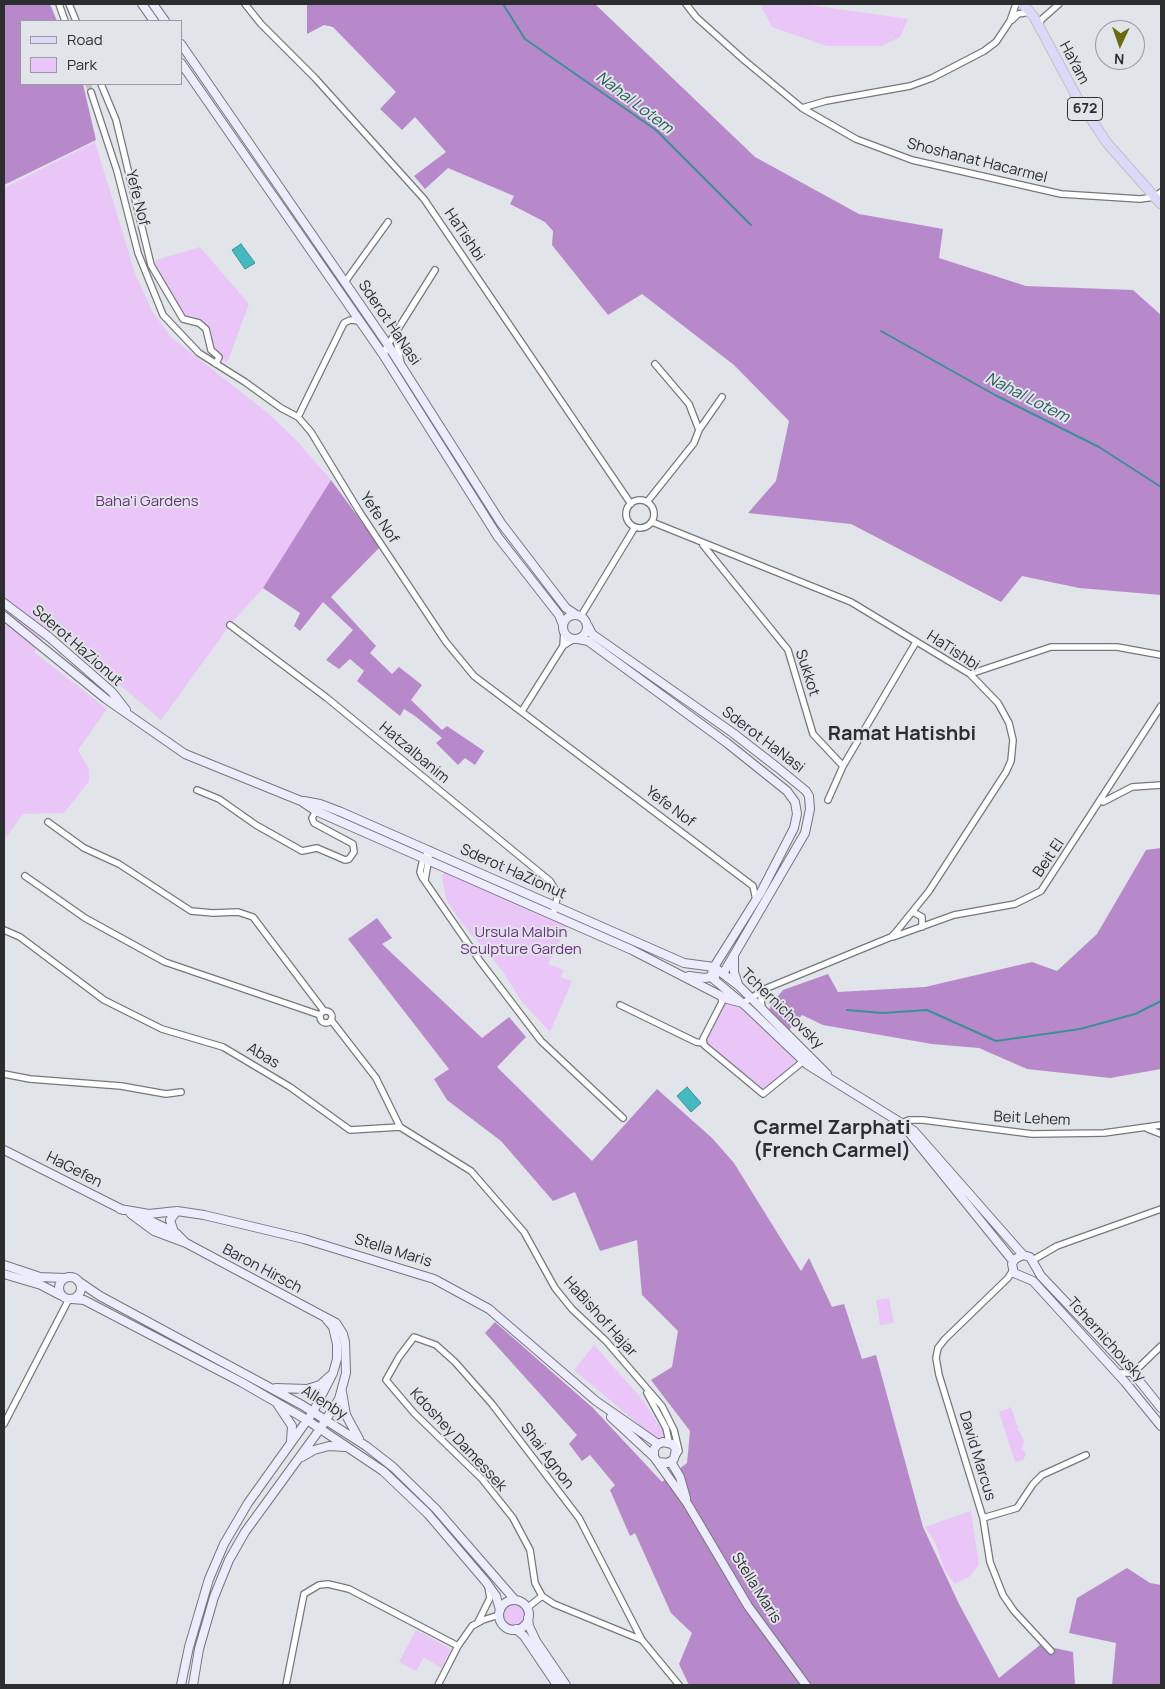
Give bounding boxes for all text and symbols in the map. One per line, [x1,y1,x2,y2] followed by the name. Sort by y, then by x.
[20,20,182,85] legend
[1095,20,1145,70] north arrow
[67,29,103,50] text: Road
[1055,39,1093,87] street label: HaYam
[1114,50,1125,69] text: N
[67,54,97,75] text: Park
[592,68,676,138] water label: Nahal Lotem
[1068,98,1102,120] road number: 672
[905,135,1049,187] street label: Shoshanat Hacarmel
[121,168,153,228] street label: Yefe Nof
[440,205,488,265] street label: HaTishbi
[354,277,424,369] street label: Sderot HaNasi
[982,369,1072,427] water label: Nahal Lotem
[356,489,402,547] street label: Yefe Nof
[95,493,199,511] park label: Baha'i Gardens
[28,602,126,690] street label: Sderot HaZionut
[923,627,983,675] street label: HaTishbi
[791,648,823,698] street label: Sukkot
[718,703,808,777] street label: Sderot HaNasi
[375,718,453,788] street label: Hatzalbanim
[828,722,976,746] district label: Ramat Hatishbi
[642,783,698,831] street label: Yefe Nof
[1030,835,1068,881] street label: Beit El
[457,841,569,903] street label: Sderot HaZionut
[460,924,582,959] park label: Ursula Malbin Sculpture Garden
[737,965,827,1053] street label: Tchernichovsky
[244,1039,282,1073] street label: Abas
[993,1108,1071,1130] street label: Beit Lehem
[753,1116,911,1163] district label: Carmel Zarphati (French Carmel)
[43,1148,105,1192] street label: HaGefen
[352,1231,434,1271] street label: Stella Maris
[219,1241,305,1297] street label: Baron Hirsch
[559,1273,641,1361] street label: HaBishof Hajar
[1063,1294,1149,1386] street label: Tchernichovsky
[298,1382,350,1424] street label: Allenby
[406,1385,510,1495] street label: Kdoshey Damessek
[955,1409,999,1503] street label: David Marcus
[516,1419,578,1493] street label: Shai Agnon
[727,1549,785,1627] street label: Stella Maris

